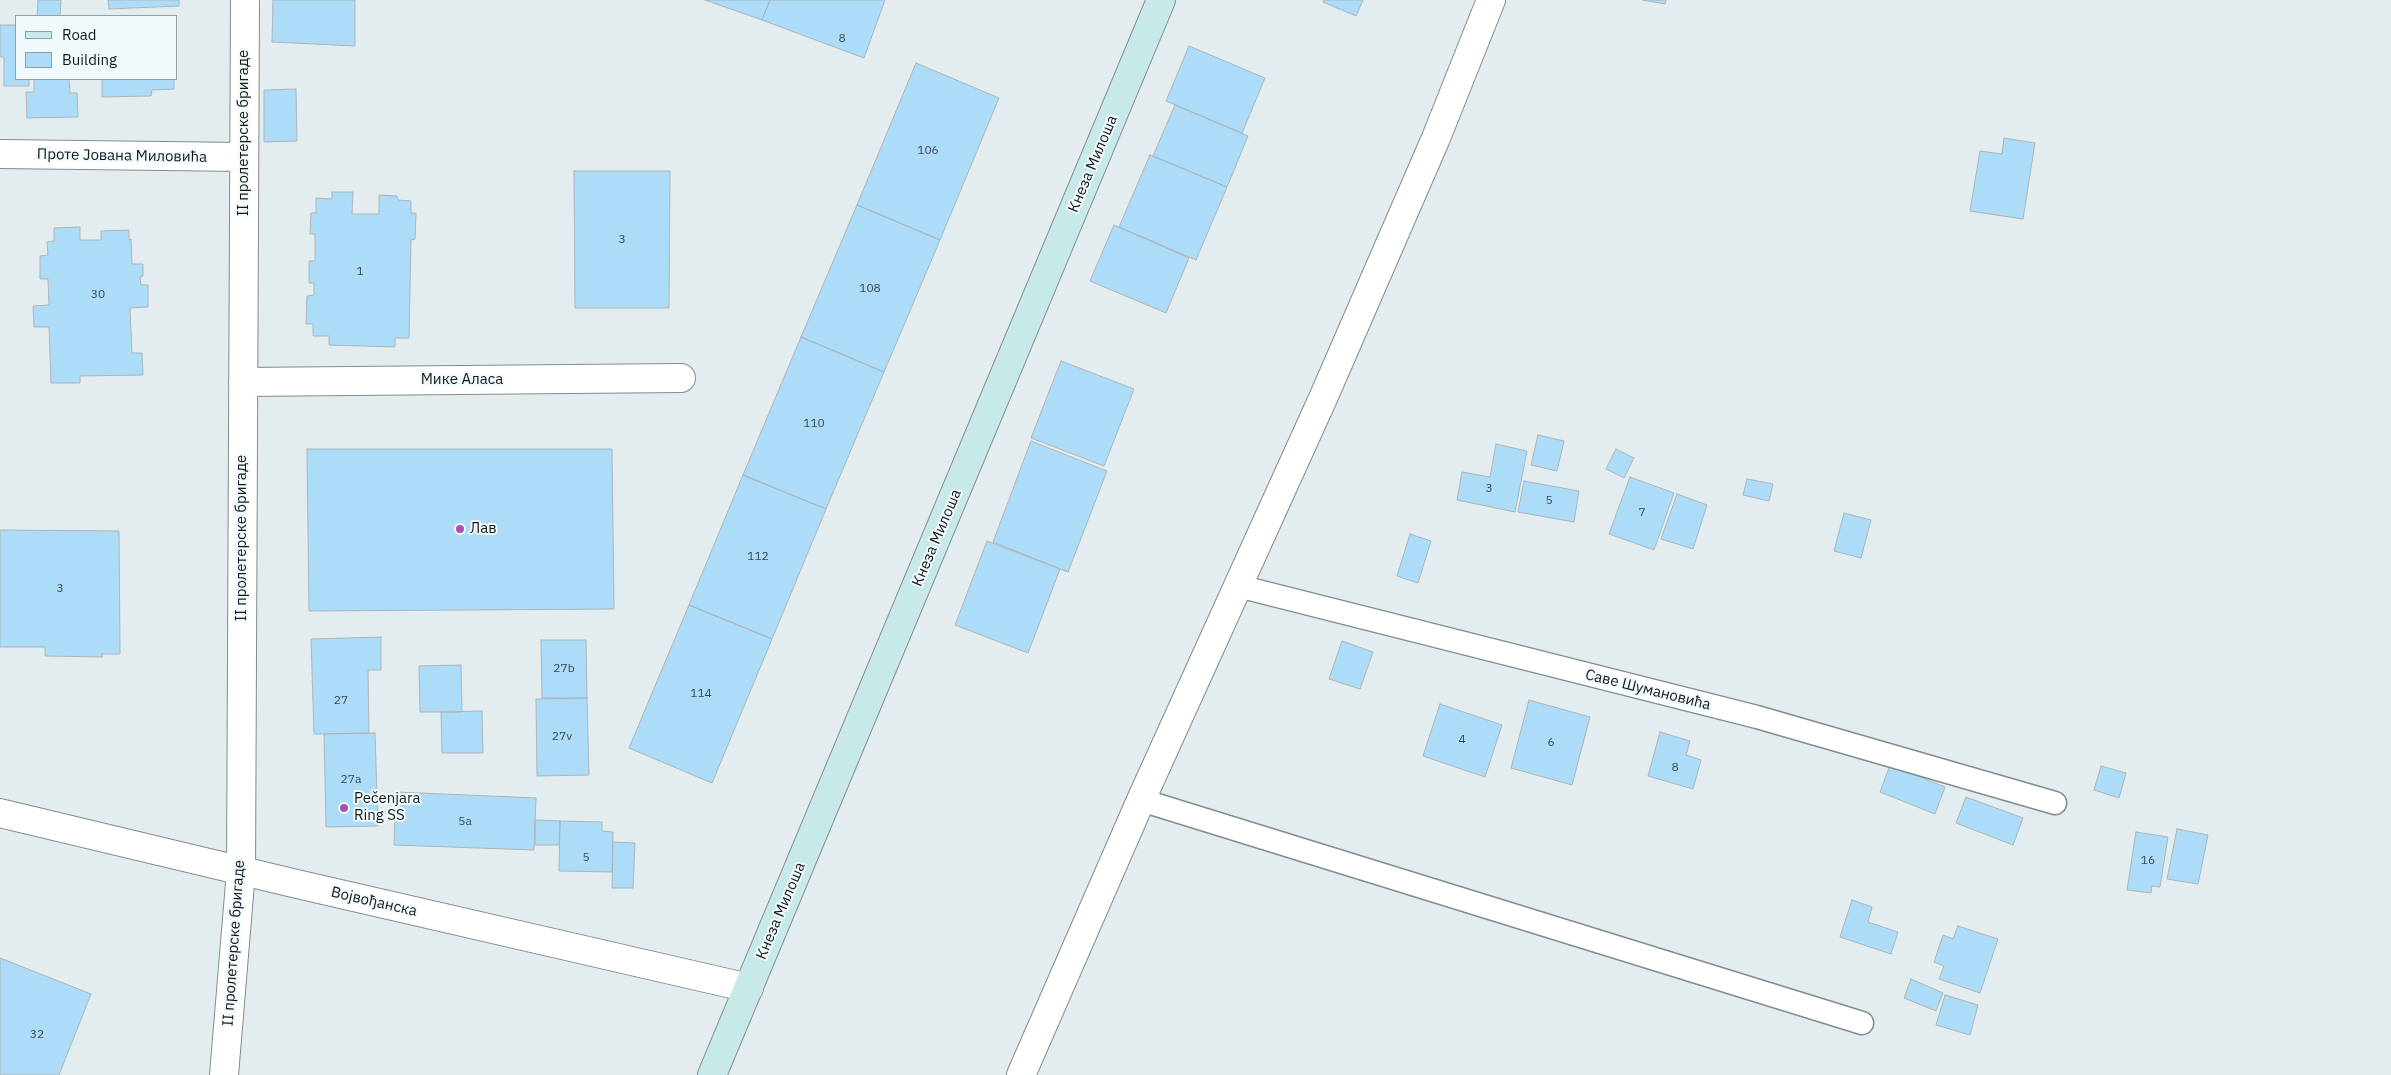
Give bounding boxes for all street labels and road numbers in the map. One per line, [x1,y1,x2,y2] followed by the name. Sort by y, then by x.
[235,50,253,216] street label: II пролетерске бригаде
[1064,113,1122,215] street label: Кнеза Милоша
[37,146,207,166] street label: Проте Јована Миловића
[421,371,503,389] street label: Мике Аласа
[233,455,251,621] street label: II пролетерске бригаде
[908,487,966,589] street label: Кнеза Милоша
[1583,666,1713,714] street label: Саве Шумановића
[219,859,249,1027] street label: II пролетерске бригаде
[752,860,810,962] street label: Кнеза Милоша
[329,883,419,921] street label: Војвођанска

